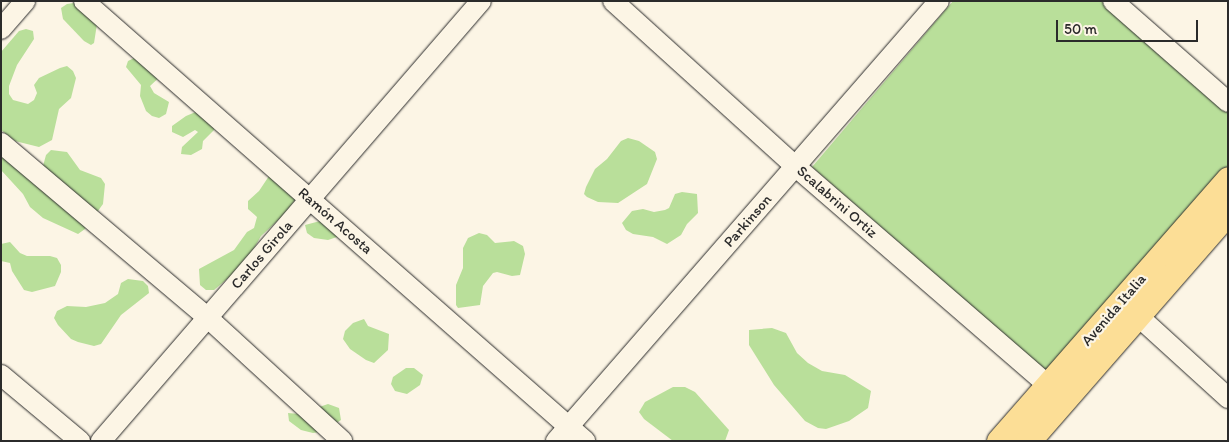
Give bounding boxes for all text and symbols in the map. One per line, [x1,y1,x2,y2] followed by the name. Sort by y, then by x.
[1059,10,1202,42] scale bar
[1064,20,1097,38] text: 50 m
[793,162,881,242] street label: Scalabrini Ortiz
[294,184,376,258] street label: Ramón Acosta
[720,191,776,251] street label: Parkinson
[227,217,297,293] street label: Carlos Girola
[1078,270,1150,350] street label: Avenida Italia

